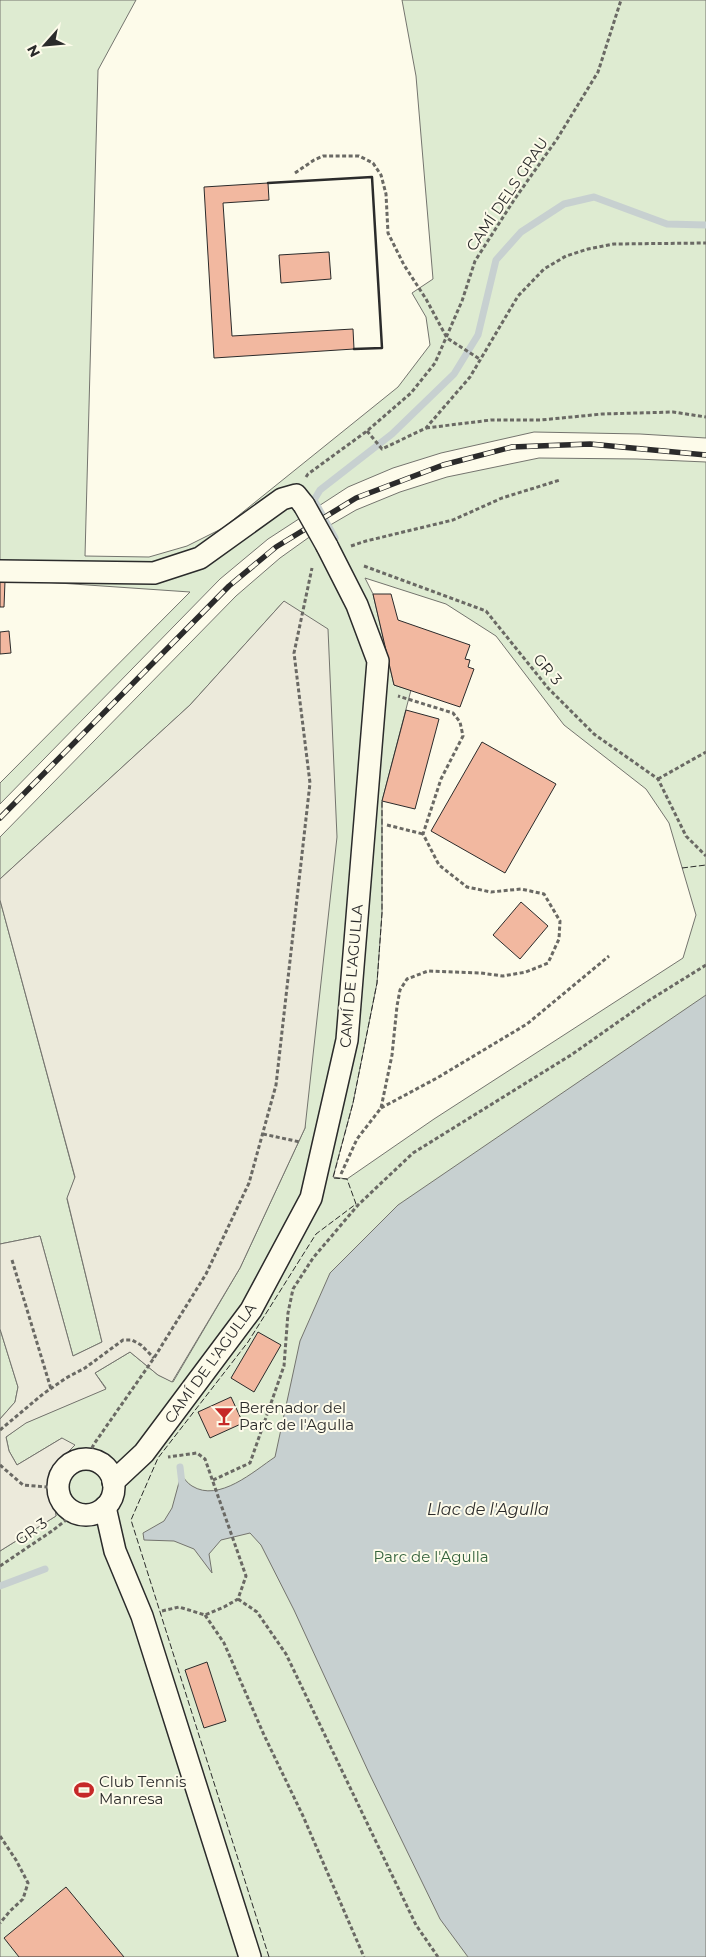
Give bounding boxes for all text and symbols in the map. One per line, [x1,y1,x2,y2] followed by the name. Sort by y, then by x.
[20,20,70,70] north arrow
[23,42,44,60] text: N
[462,134,552,254] street label: CAMÍ DELS GRAU
[530,650,566,688] street label: GR 3
[335,903,367,1049] street label: CAMÍ DE L'AGULLA
[160,1299,260,1427] street label: CAMÍ DE L'AGULLA
[239,1398,354,1434] place label: Berenador del Parc de l'Agulla
[213,1405,235,1427] bar icon: Berenador del Parc de l'Agulla
[427,1500,549,1519] water label: Llac de l'Agulla
[11,1513,51,1549] street label: GR 3
[373,1547,489,1566] park label: Parc de l'Agulla
[99,1772,186,1808] place label: Club Tennis Manresa
[73,1779,95,1801] sports icon: Club Tennis Manresa

